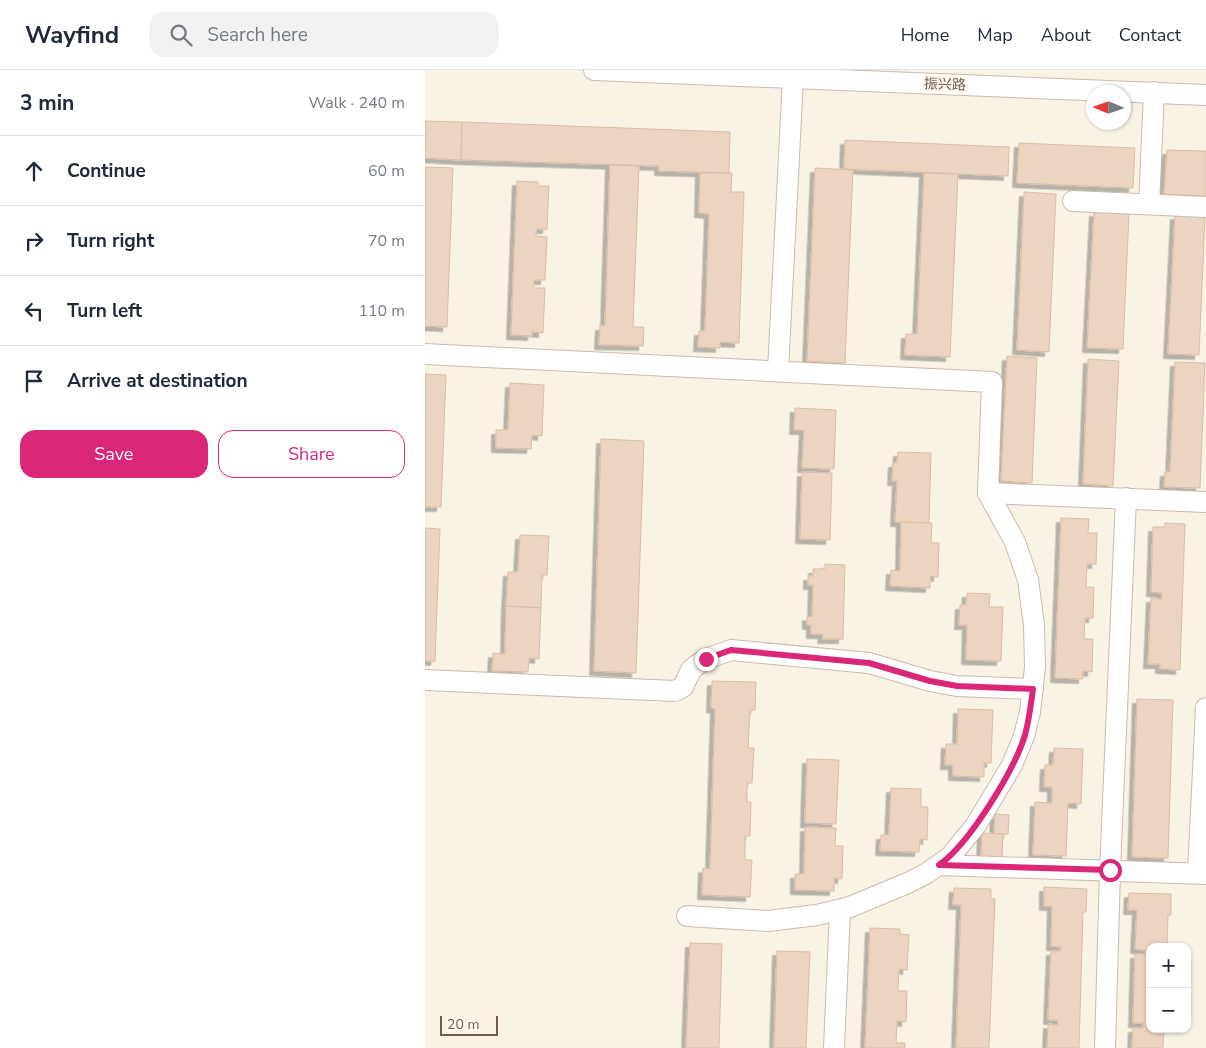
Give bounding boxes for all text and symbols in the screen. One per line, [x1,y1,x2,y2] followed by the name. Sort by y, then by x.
[149,12,499,57] search box
[25,19,119,51] text: Wayfind
[167,21,195,49] icon: search
[207,22,308,48] text: Search here
[901,23,949,47] text: Home
[977,23,1013,47] text: Map
[1041,23,1091,47] text: About
[1119,23,1181,47] text: Contact
[924,74,966,95] street label: 振兴路
[1086,85,1131,130] north arrow
[20,89,74,117] text: 3 min
[309,92,405,114] text: Walk · 240 m
[20,157,48,185] icon: ahead
[67,158,146,184] text: Continue
[368,160,405,182] text: 60 m
[20,227,48,255] icon: right
[67,228,154,254] text: Turn right
[368,230,405,252] text: 70 m
[20,297,48,325] icon: left
[67,298,142,324] text: Turn left
[358,300,405,322] text: 110 m
[20,367,48,395] icon: arrive
[67,368,248,394] text: Arrive at destination
[20,430,208,478] button: Save
[218,430,405,478] button: Share
[695,648,718,671] route end
[1099,859,1122,882] route start
[1146,943,1191,1033] map controls
[1146,943,1191,988] button: +
[1146,988,1191,1033] button: −
[440,1013,497,1036] scale bar
[447,1015,479,1034] text: 20 m

